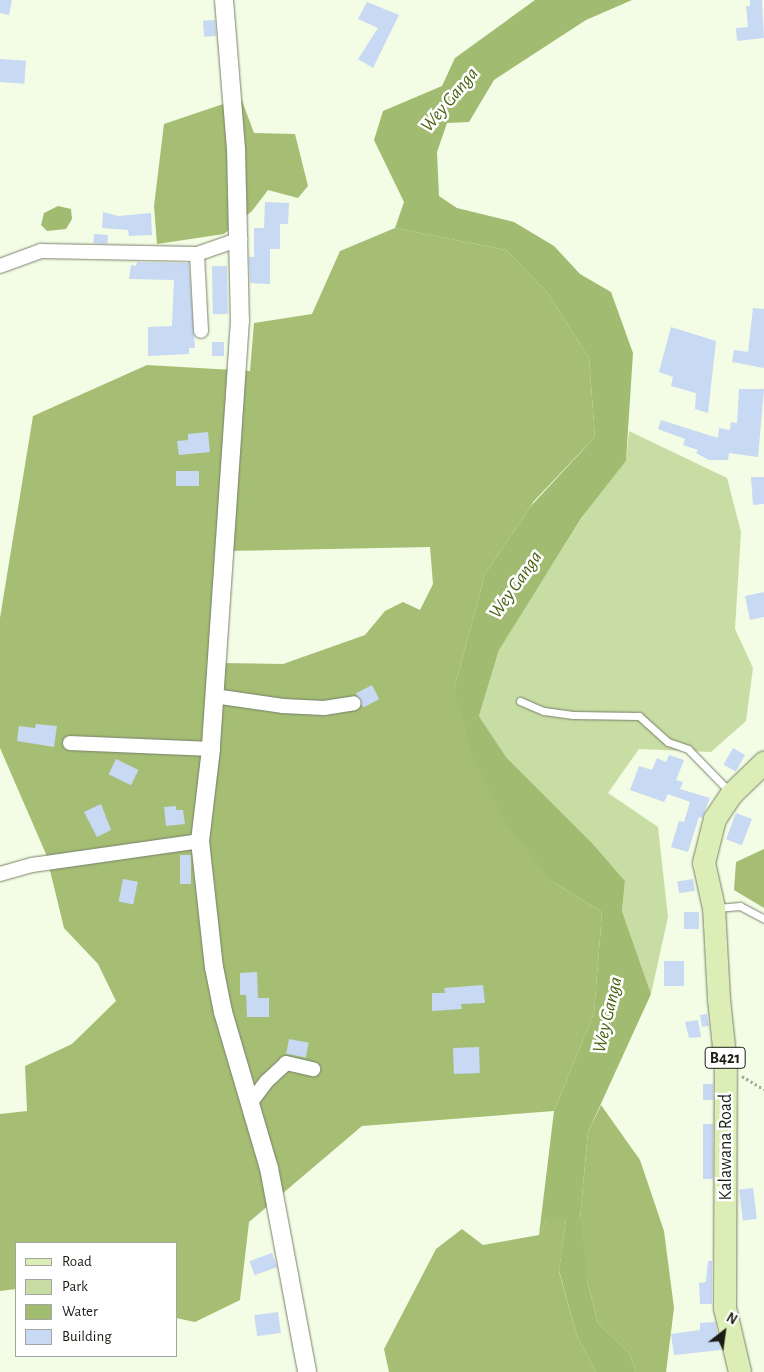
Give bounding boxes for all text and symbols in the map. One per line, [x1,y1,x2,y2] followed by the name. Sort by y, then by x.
[416,63,484,137] water label: Wey Ganga
[484,547,548,623] water label: Wey Ganga
[588,975,628,1055] water label: Wey Ganga
[704,1044,746,1072] road number: B421
[715,1094,737,1200] street label: Kalawana Road
[15,1242,178,1357] legend
[62,1254,92,1269] text: Road
[62,1279,88,1294] text: Park
[62,1304,98,1319] text: Water
[699,1307,749,1357] north arrow
[724,1311,739,1328] text: N
[62,1329,112,1344] text: Building

